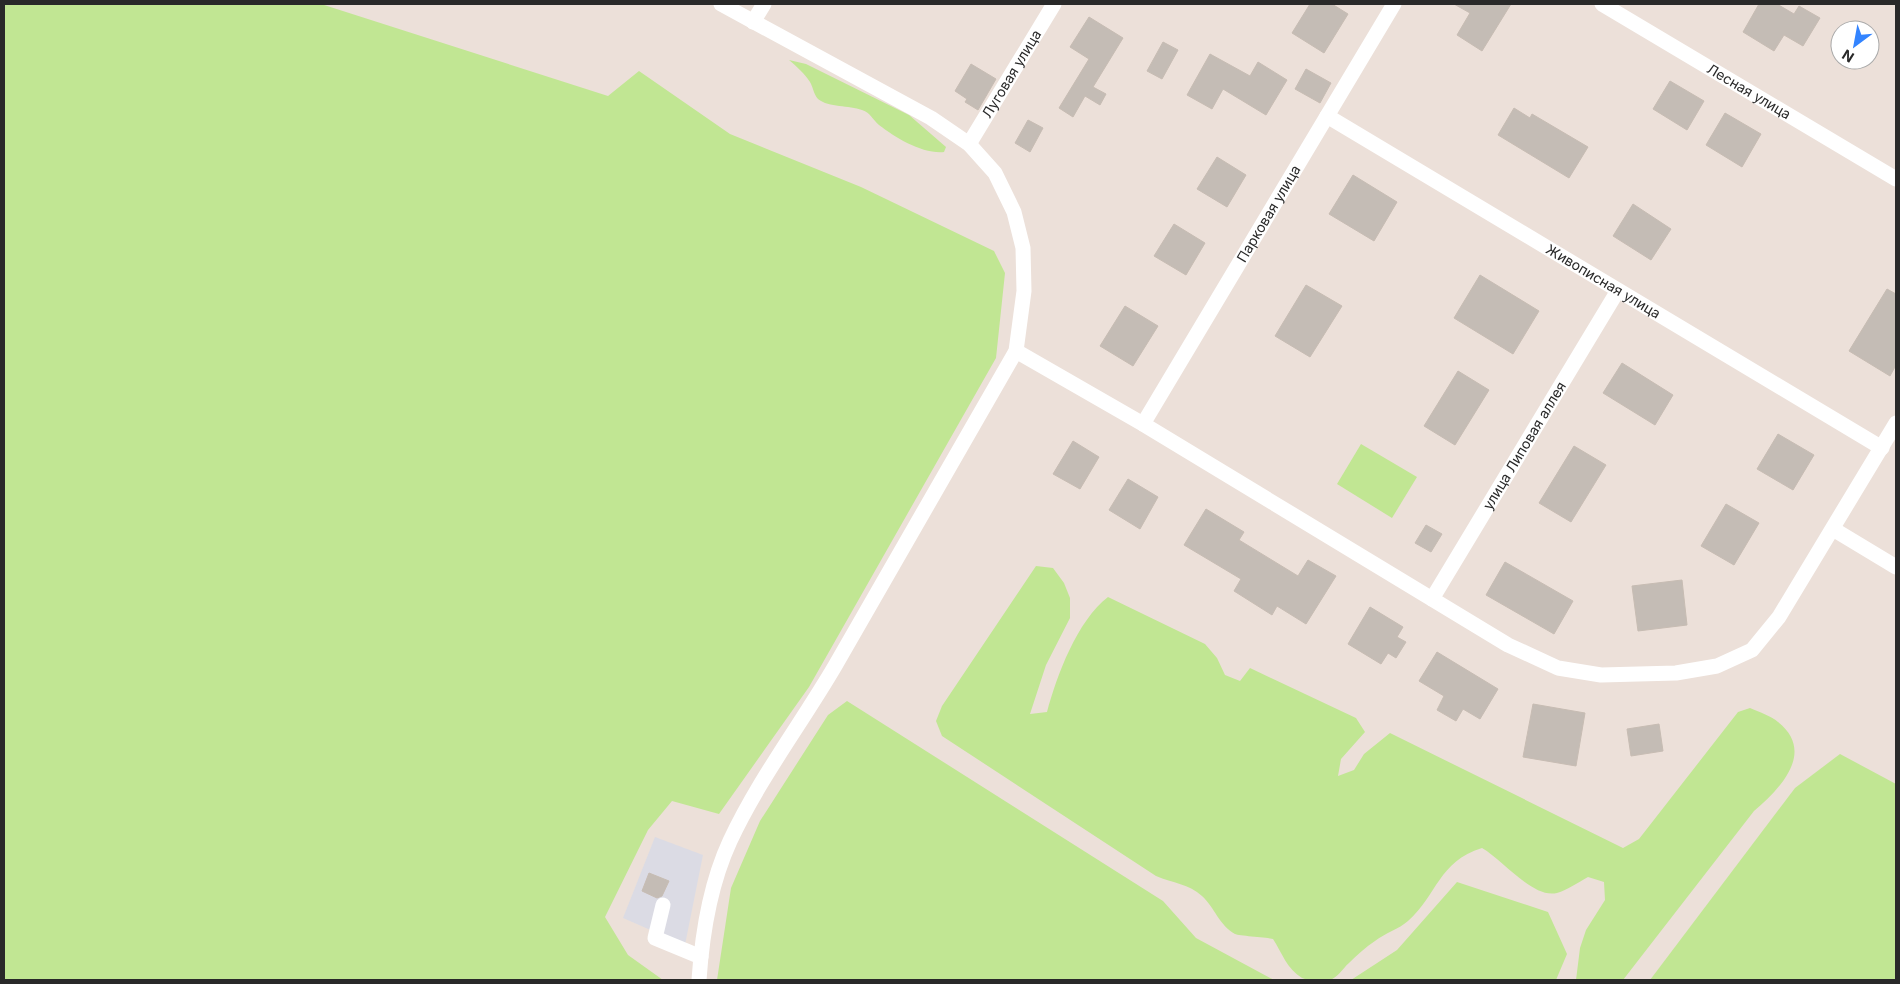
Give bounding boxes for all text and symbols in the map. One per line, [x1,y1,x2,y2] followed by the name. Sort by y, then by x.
[1830,20,1880,70] north arrow
[978,26,1044,121] street label: Луговая улица
[1839,46,1857,66] text: N
[1704,60,1794,122] street label: Лесная улица
[1233,162,1304,265] street label: Парковая улица
[1543,240,1664,322] street label: Живописная улица
[1479,378,1569,513] street label: улица Липовая аллея

